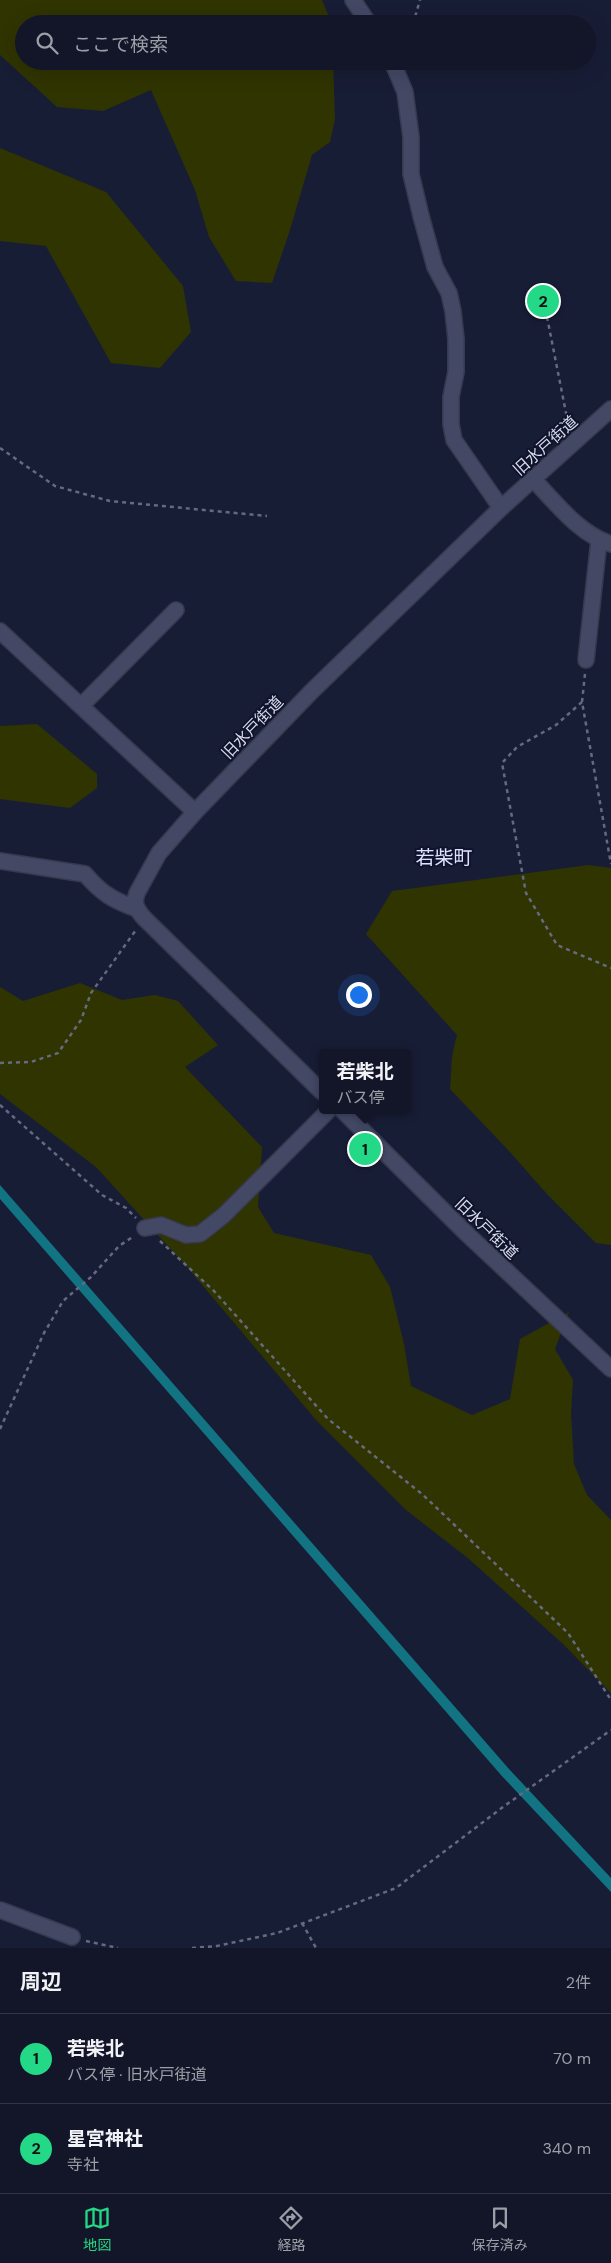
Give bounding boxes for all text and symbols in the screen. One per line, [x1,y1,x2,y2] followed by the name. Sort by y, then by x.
[15,15,596,70] search box
[33,29,61,57] icon: search
[73,32,168,57] text: ここで検索
[527,282,559,320] pin: 2
[509,411,582,480] street label: 旧水戸街道
[217,691,288,763] street label: 旧水戸街道
[415,845,473,870] district label: 若柴町
[346,982,372,1008] your location
[319,1049,411,1114] popup
[336,1059,394,1084] text: 若柴北
[336,1087,385,1108] text: バス停
[349,1130,381,1168] pin: 1
[451,1193,523,1264] street label: 旧水戸街道
[20,1968,62,1996] text: 周辺
[566,1972,591,1993] text: 2件
[67,2036,124,2061] text: 若柴北
[33,2048,39,2069] text: 1
[553,2048,591,2069] text: 70 m
[67,2064,207,2085] text: バス停 · 旧水戸街道
[67,2126,143,2151] text: 星宮神社
[31,2138,41,2159] text: 2
[542,2138,591,2159] text: 340 m
[67,2154,99,2175] text: 寺社
[83,2204,111,2254] tab: 地図
[277,2204,305,2254] tab: 経路
[472,2204,528,2254] tab: 保存済み

